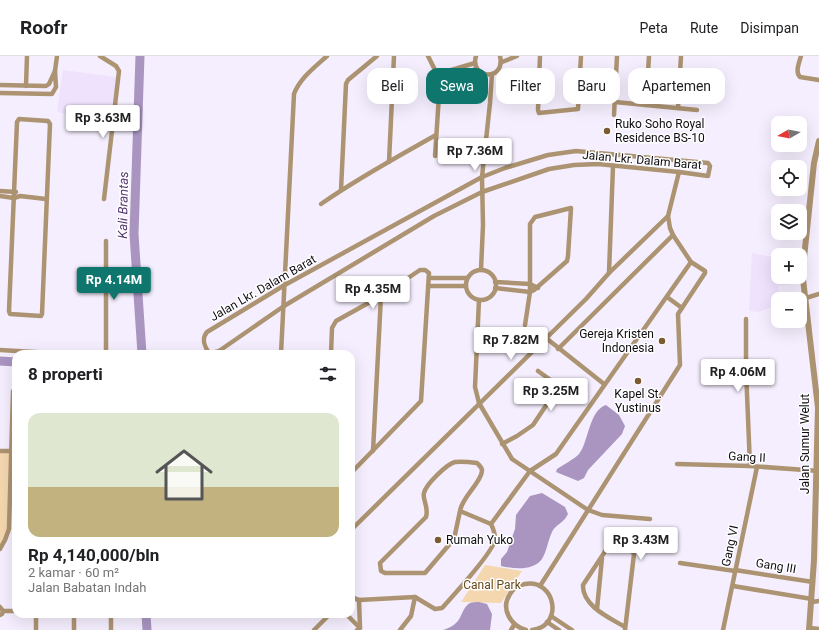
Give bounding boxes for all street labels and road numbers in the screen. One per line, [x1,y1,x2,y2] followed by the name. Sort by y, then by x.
[582,148,702,172] street label: Jalan Lkr. Dalam Barat
[208,252,318,324] street label: Jalan Lkr. Dalam Barat
[798,394,812,494] street label: Jalan Sumur Welut
[728,449,766,465] street label: Gang II
[719,524,741,568] street label: Gang VI
[755,556,797,576] street label: Gang III

